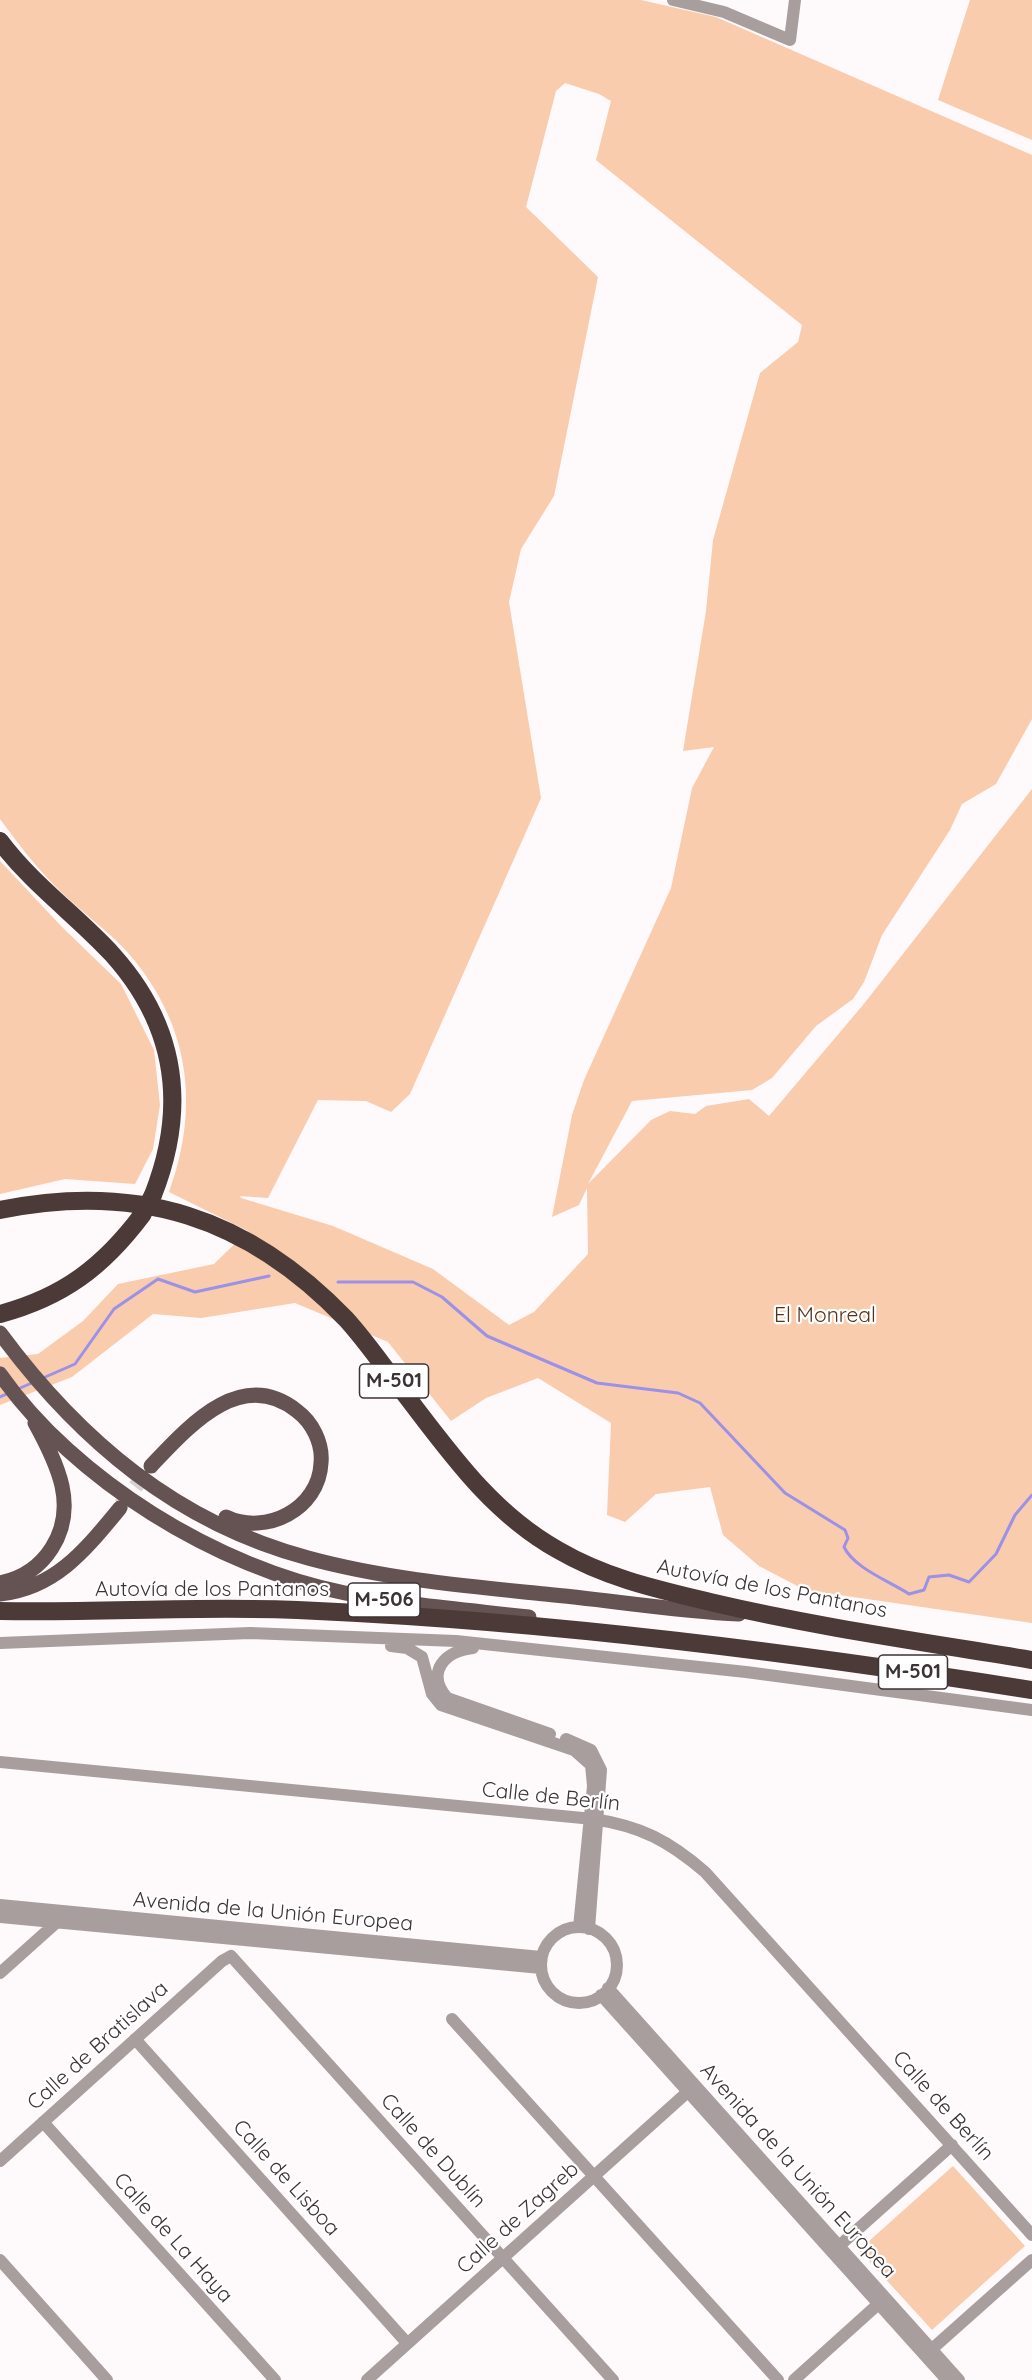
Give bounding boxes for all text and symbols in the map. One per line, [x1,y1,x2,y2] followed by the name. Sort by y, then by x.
[774,1303,876,1329] park label: El Monreal
[360,1364,428,1398] road number: M-501
[655,1554,889,1624] street label: Autovía de los Pantanos
[95,1577,329,1603] street label: Autovía de los Pantanos
[348,1583,420,1617] road number: M-506
[878,1655,948,1689] road number: M-501
[481,1777,621,1817] street label: Calle de Berlín
[132,1887,414,1937] street label: Avenida de la Unión Europea
[22,1976,174,2116] street label: Calle de Bratislava
[887,2046,999,2166] street label: Calle de Berlín
[695,2058,901,2284] street label: Avenida de la Unión Europea
[375,2089,491,2213] street label: Calle de Dublín
[227,2115,345,2241] street label: Calle de Lisboa
[452,2157,584,2279] street label: Calle de Zagreb
[108,2168,238,2308] street label: Calle de La Haya

